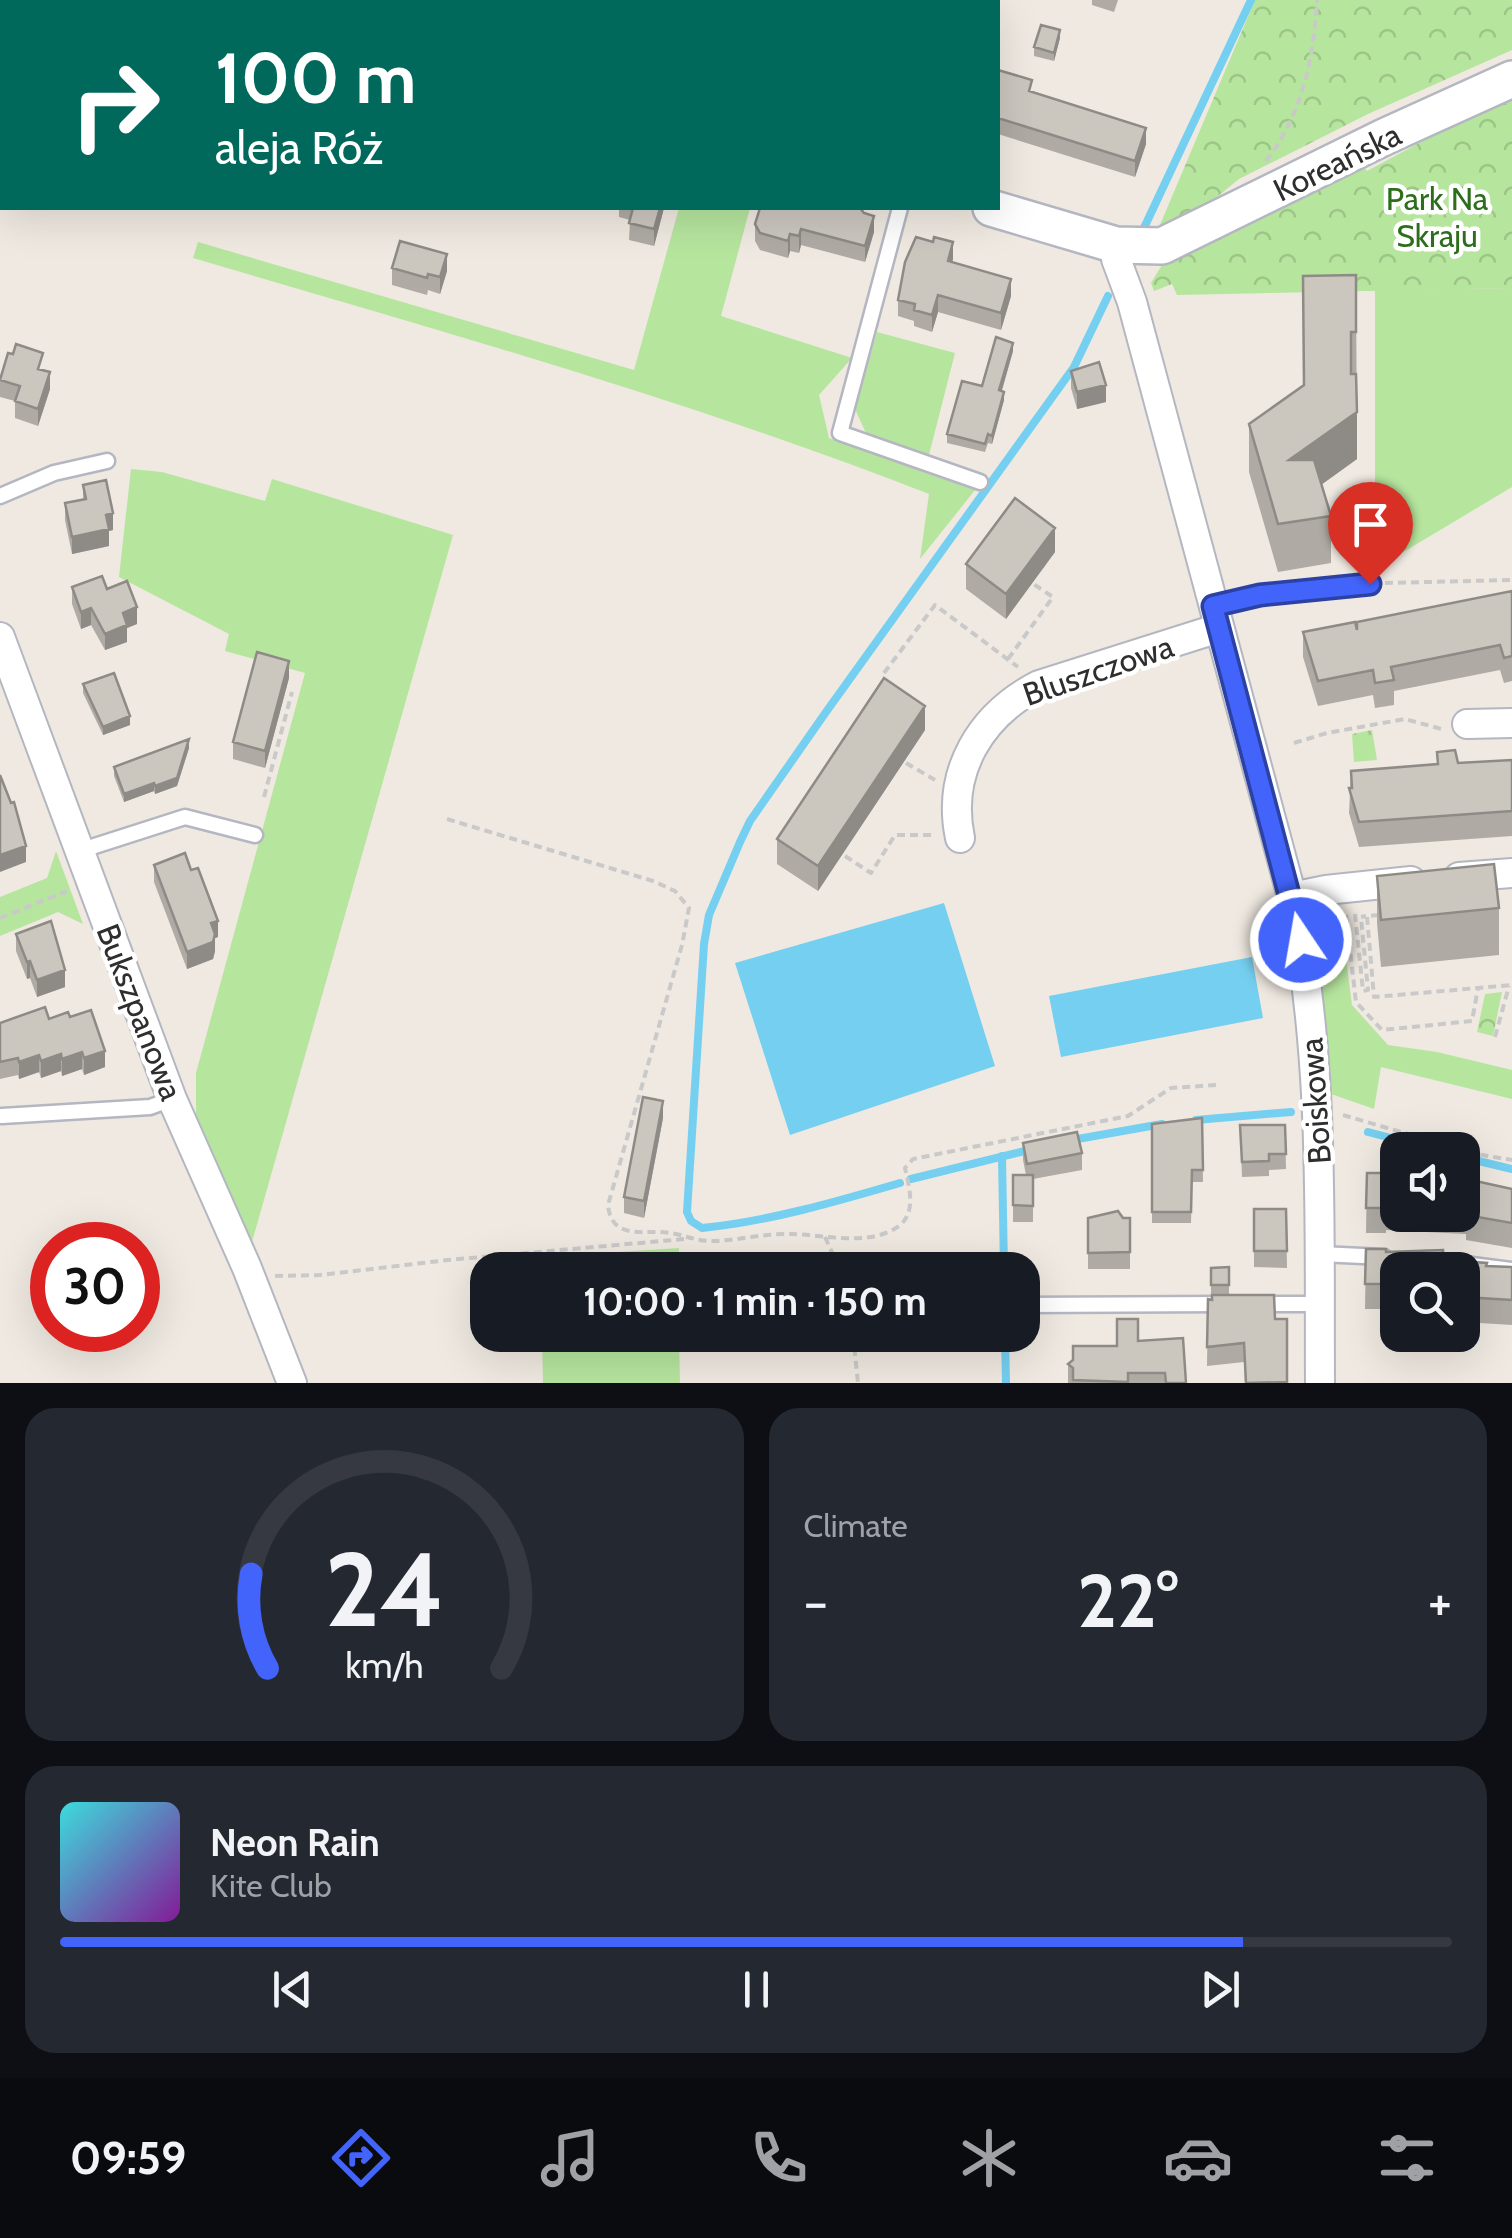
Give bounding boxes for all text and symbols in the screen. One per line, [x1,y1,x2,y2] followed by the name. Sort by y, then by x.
[215,35,416,121] text: 100 m
[50,40,180,170] icon: right
[1267,114,1408,210] street label: Koreańska
[215,121,384,175] text: aleja Róż
[1386,179,1489,255] park label: Park Na Skraju
[1328,482,1413,585] pin
[1343,497,1398,552] icon: arrive
[1018,626,1179,714] street label: Bluszczowa
[1249,888,1353,992] position arrow
[89,919,192,1106] street label: Bukszpanowa
[1291,1036,1339,1165] street label: Boiskowa
[1380,1132,1480,1352] map controls
[1380,1132,1480,1232] button: sound
[30,1222,160,1352] speed limit sign: 30
[1380,1252,1480,1352] button: search
[583,1278,927,1325] text: 10:00 · 1 min · 150 m
[804,1506,908,1545] text: Climate
[324,1526,444,1652] text: 24
[1077,1555,1178,1646] text: 22°
[804,1568,828,1635] text: −
[1428,1568,1452,1635] text: +
[345,1644,423,1687] text: km/h
[210,1819,380,1866] text: Neon Rain
[210,1866,332,1905] text: Kite Club
[265,1962,320,2017] icon: previous
[729,1962,784,2017] icon: pause
[1193,1962,1248,2017] icon: next
[326,2123,396,2193] icon: directions
[535,2123,605,2193] icon: music
[744,2123,814,2193] icon: phone
[954,2123,1024,2193] icon: climate
[1163,2123,1233,2193] icon: car
[1372,2123,1442,2193] icon: filters
[70,2131,186,2185] text: 09:59

